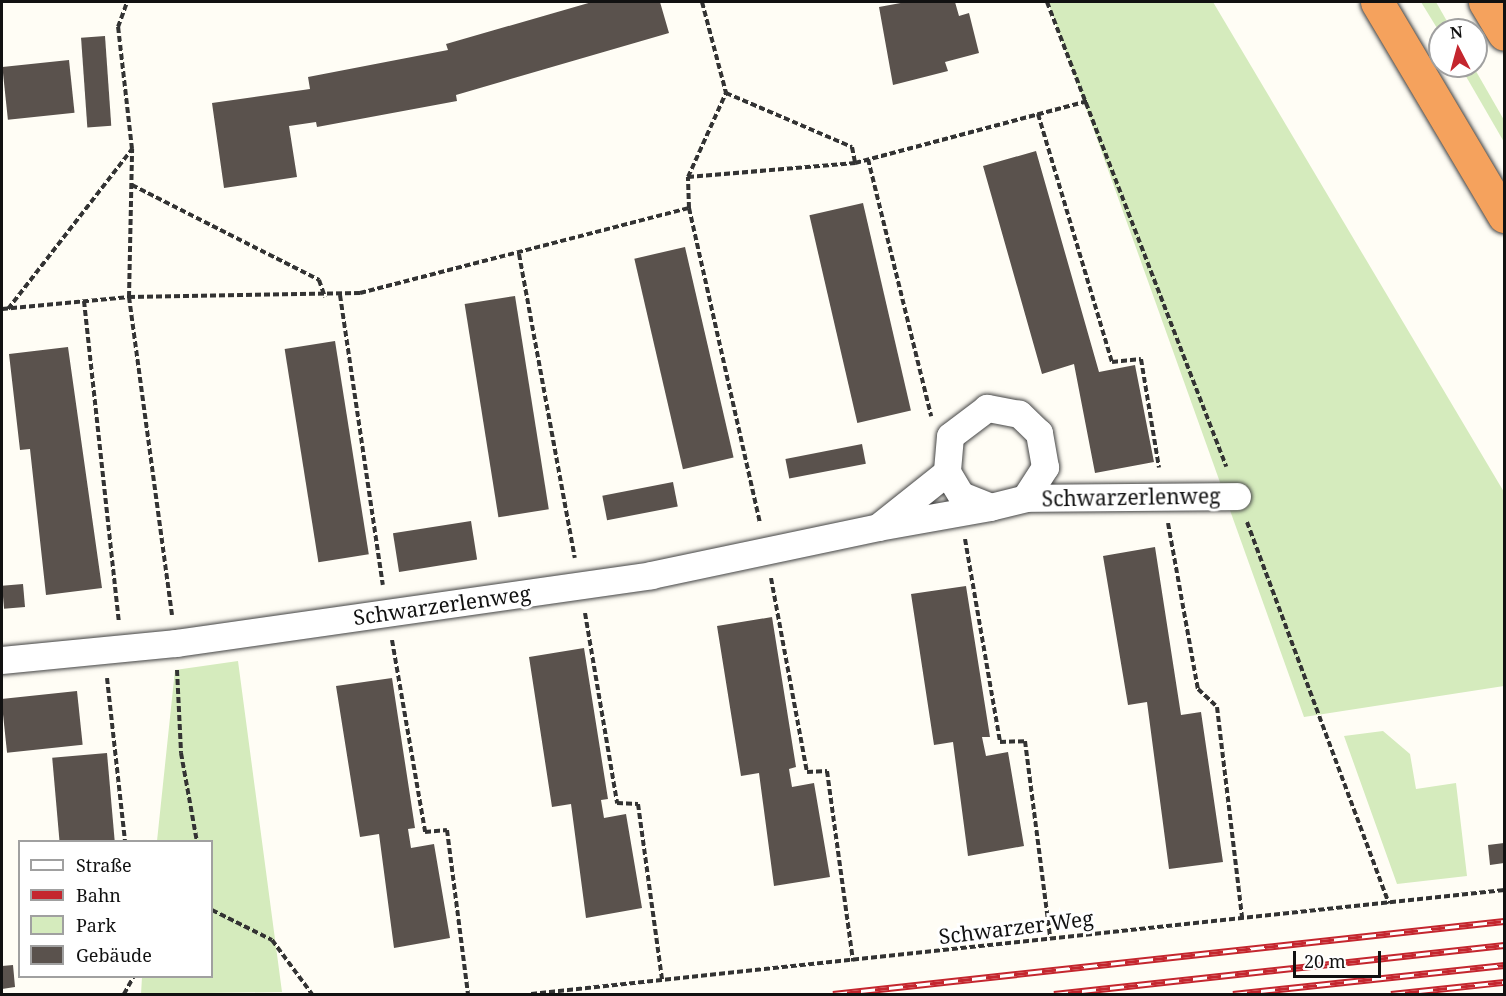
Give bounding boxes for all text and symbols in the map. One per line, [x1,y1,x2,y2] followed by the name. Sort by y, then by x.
[1428,18,1488,78] north arrow
[1449,20,1464,44] text: N
[1041,483,1221,511] street label: Schwarzerlenweg
[352,580,532,630] street label: Schwarzerlenweg
[18,840,213,978] legend
[76,853,132,877] text: Straße
[76,883,121,907] text: Bahn
[937,905,1095,949] street label: Schwarzer Weg
[76,913,116,937] text: Park
[1296,939,1384,977] scale bar
[76,943,152,967] text: Gebäude
[1304,949,1346,973] text: 20 m

